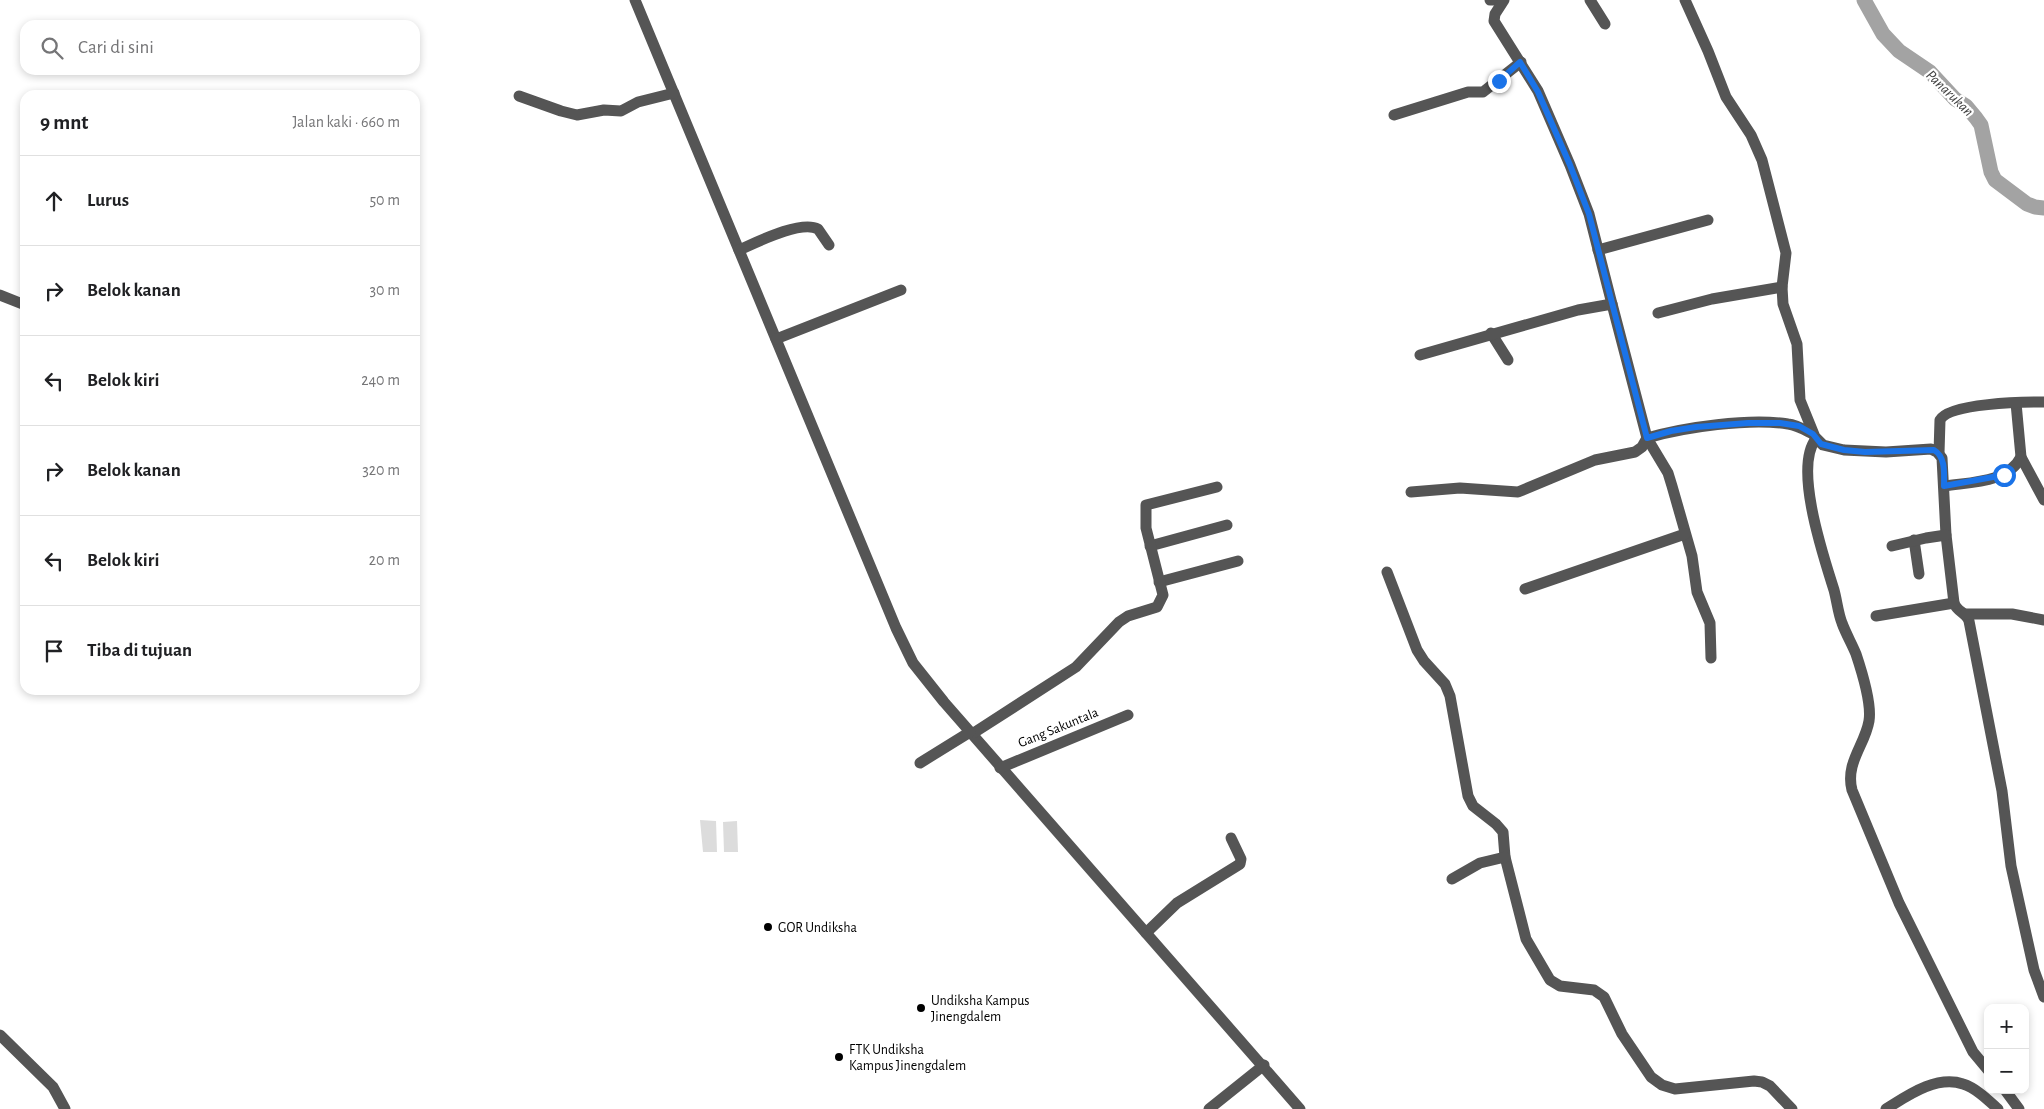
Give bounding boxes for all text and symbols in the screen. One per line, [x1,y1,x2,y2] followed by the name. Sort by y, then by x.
[20,20,420,75] search box
[38,34,66,62] icon: search
[78,38,154,57] text: Cari di sini
[1923,67,1976,119] water label: Panarukan
[1488,70,1511,93] route end
[40,112,88,133] text: 9 mnt
[292,114,400,130] text: Jalan kaki · 660 m
[40,187,68,215] icon: ahead
[87,191,129,210] text: Lurus
[369,192,400,208] text: 50 m
[40,277,68,305] icon: right
[87,281,181,300] text: Belok kanan
[370,282,400,298] text: 30 m
[40,367,68,395] icon: left
[87,371,159,390] text: Belok kiri
[361,372,400,388] text: 240 m
[40,457,68,485] icon: right
[87,461,181,480] text: Belok kanan
[362,462,400,478] text: 320 m
[1993,464,2016,487] route start
[40,547,68,575] icon: left
[87,551,159,570] text: Belok kiri
[369,552,400,568] text: 20 m
[40,637,68,665] icon: arrive
[87,641,192,660] text: Tiba di tujuan
[1016,705,1101,750] street label: Gang Sakuntala
[762,921,774,933] marker: GOR Undiksha
[778,921,858,935] place label: GOR Undiksha
[931,994,1029,1024] place label: Undiksha Kampus Jinengdalem
[915,1002,927,1014] marker: Undiksha Kampus Jinengdalem
[1984,1004,2029,1094] map controls
[1984,1004,2029,1049] button: +
[849,1043,966,1073] place label: FTK Undiksha Kampus Jinengdalem
[1984,1049,2029,1094] button: −
[833,1051,845,1063] marker: FTK Undiksha Kampus Jinengdalem

